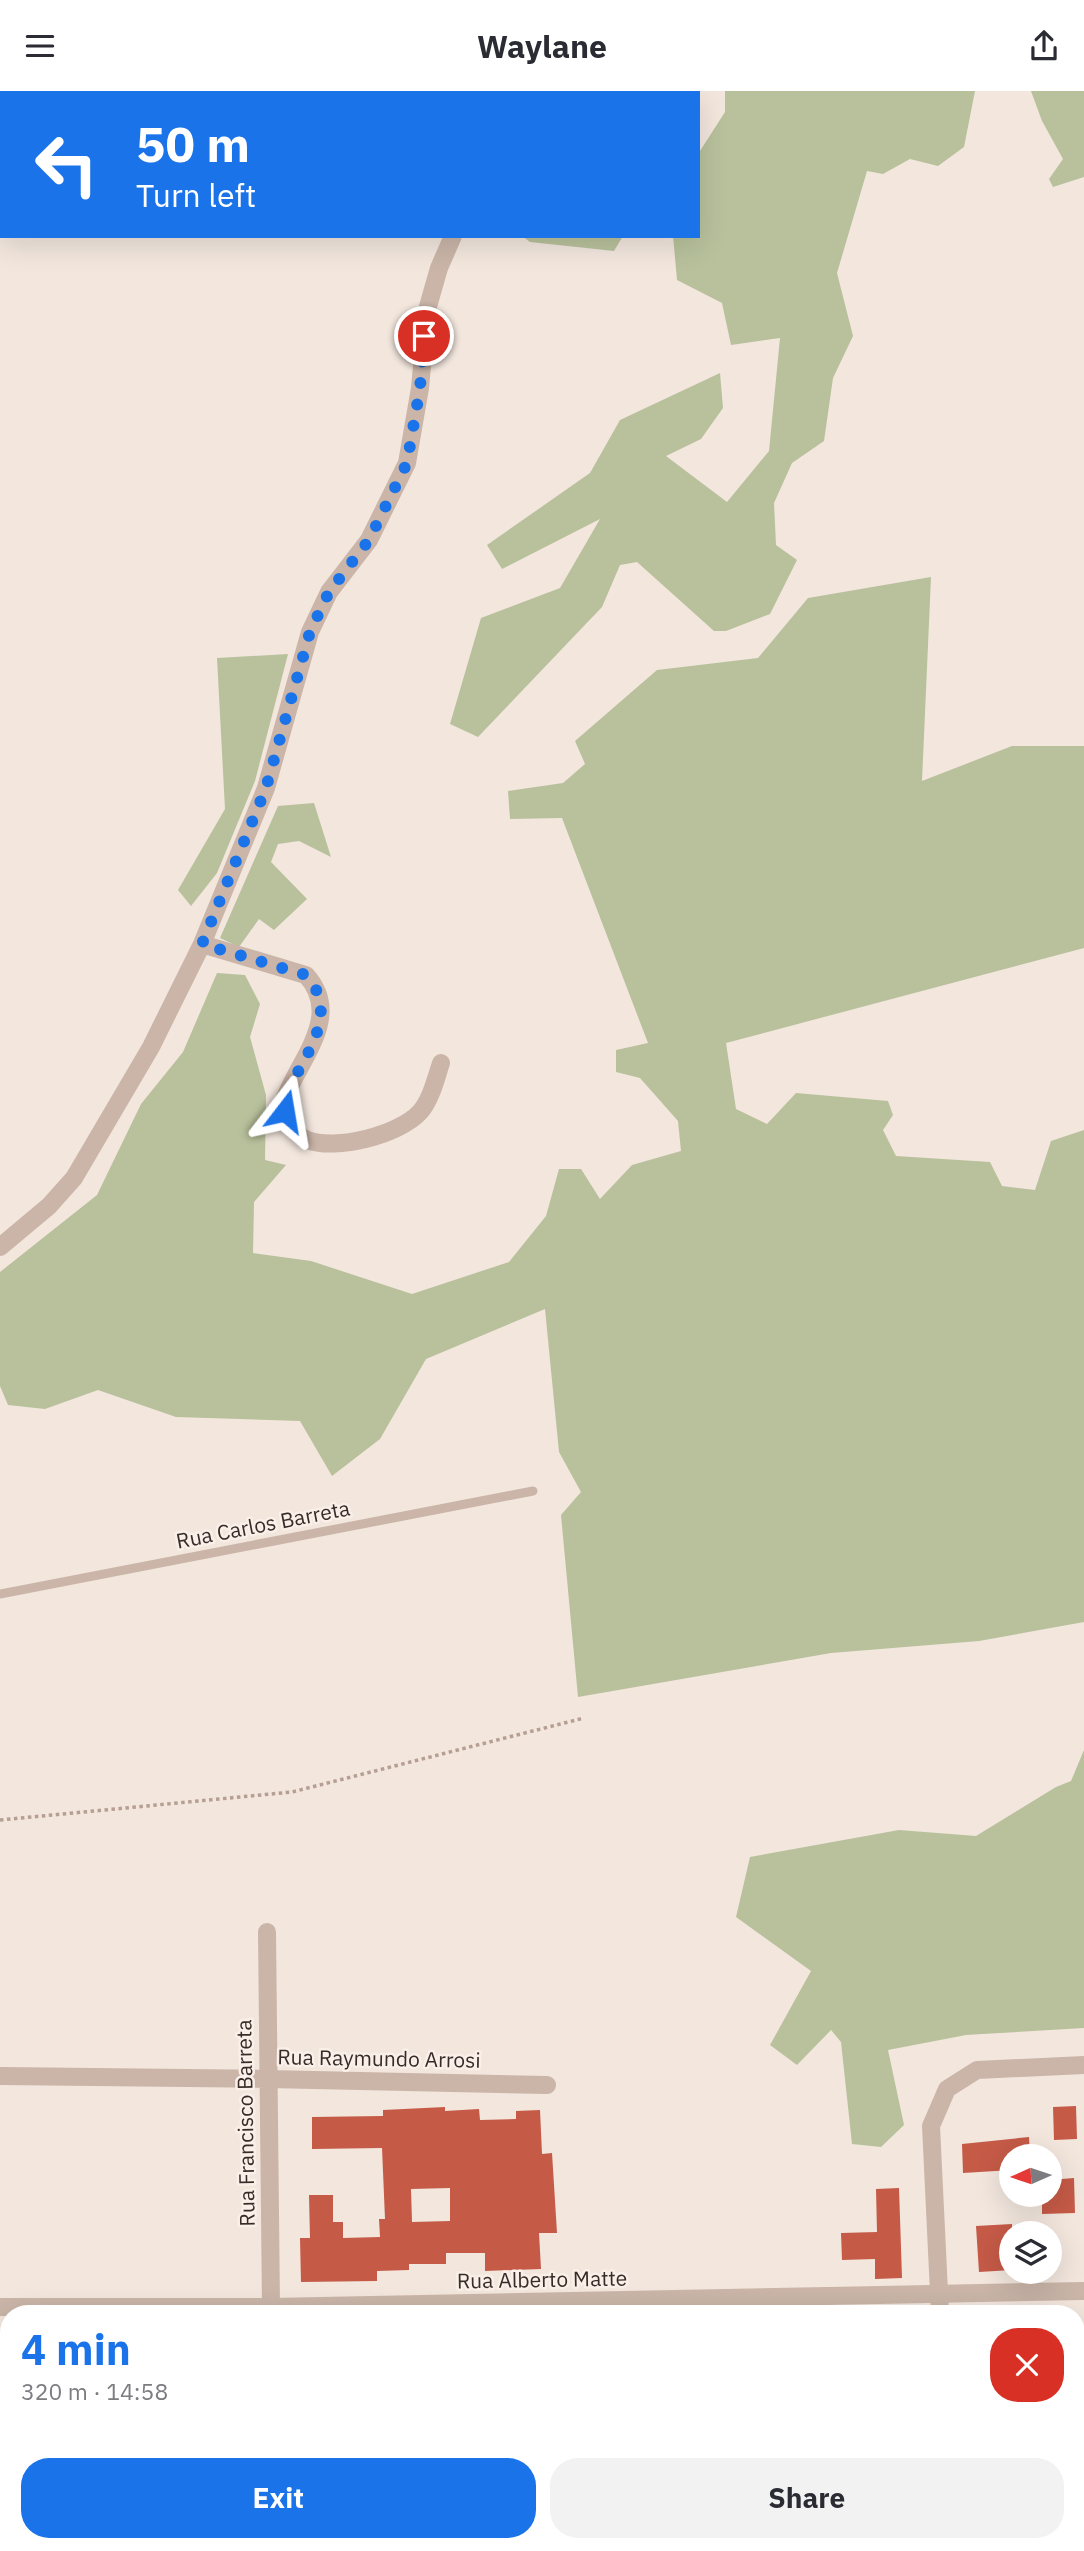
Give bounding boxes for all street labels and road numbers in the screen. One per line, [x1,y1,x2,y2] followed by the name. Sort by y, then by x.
[174,1493,352,1555] street label: Rua Carlos Barreta
[229,2019,261,2227] street label: Rua Francisco Barreta
[277,2042,481,2074] street label: Rua Raymundo Arrosi
[457,2264,627,2294] street label: Rua Alberto Matte

